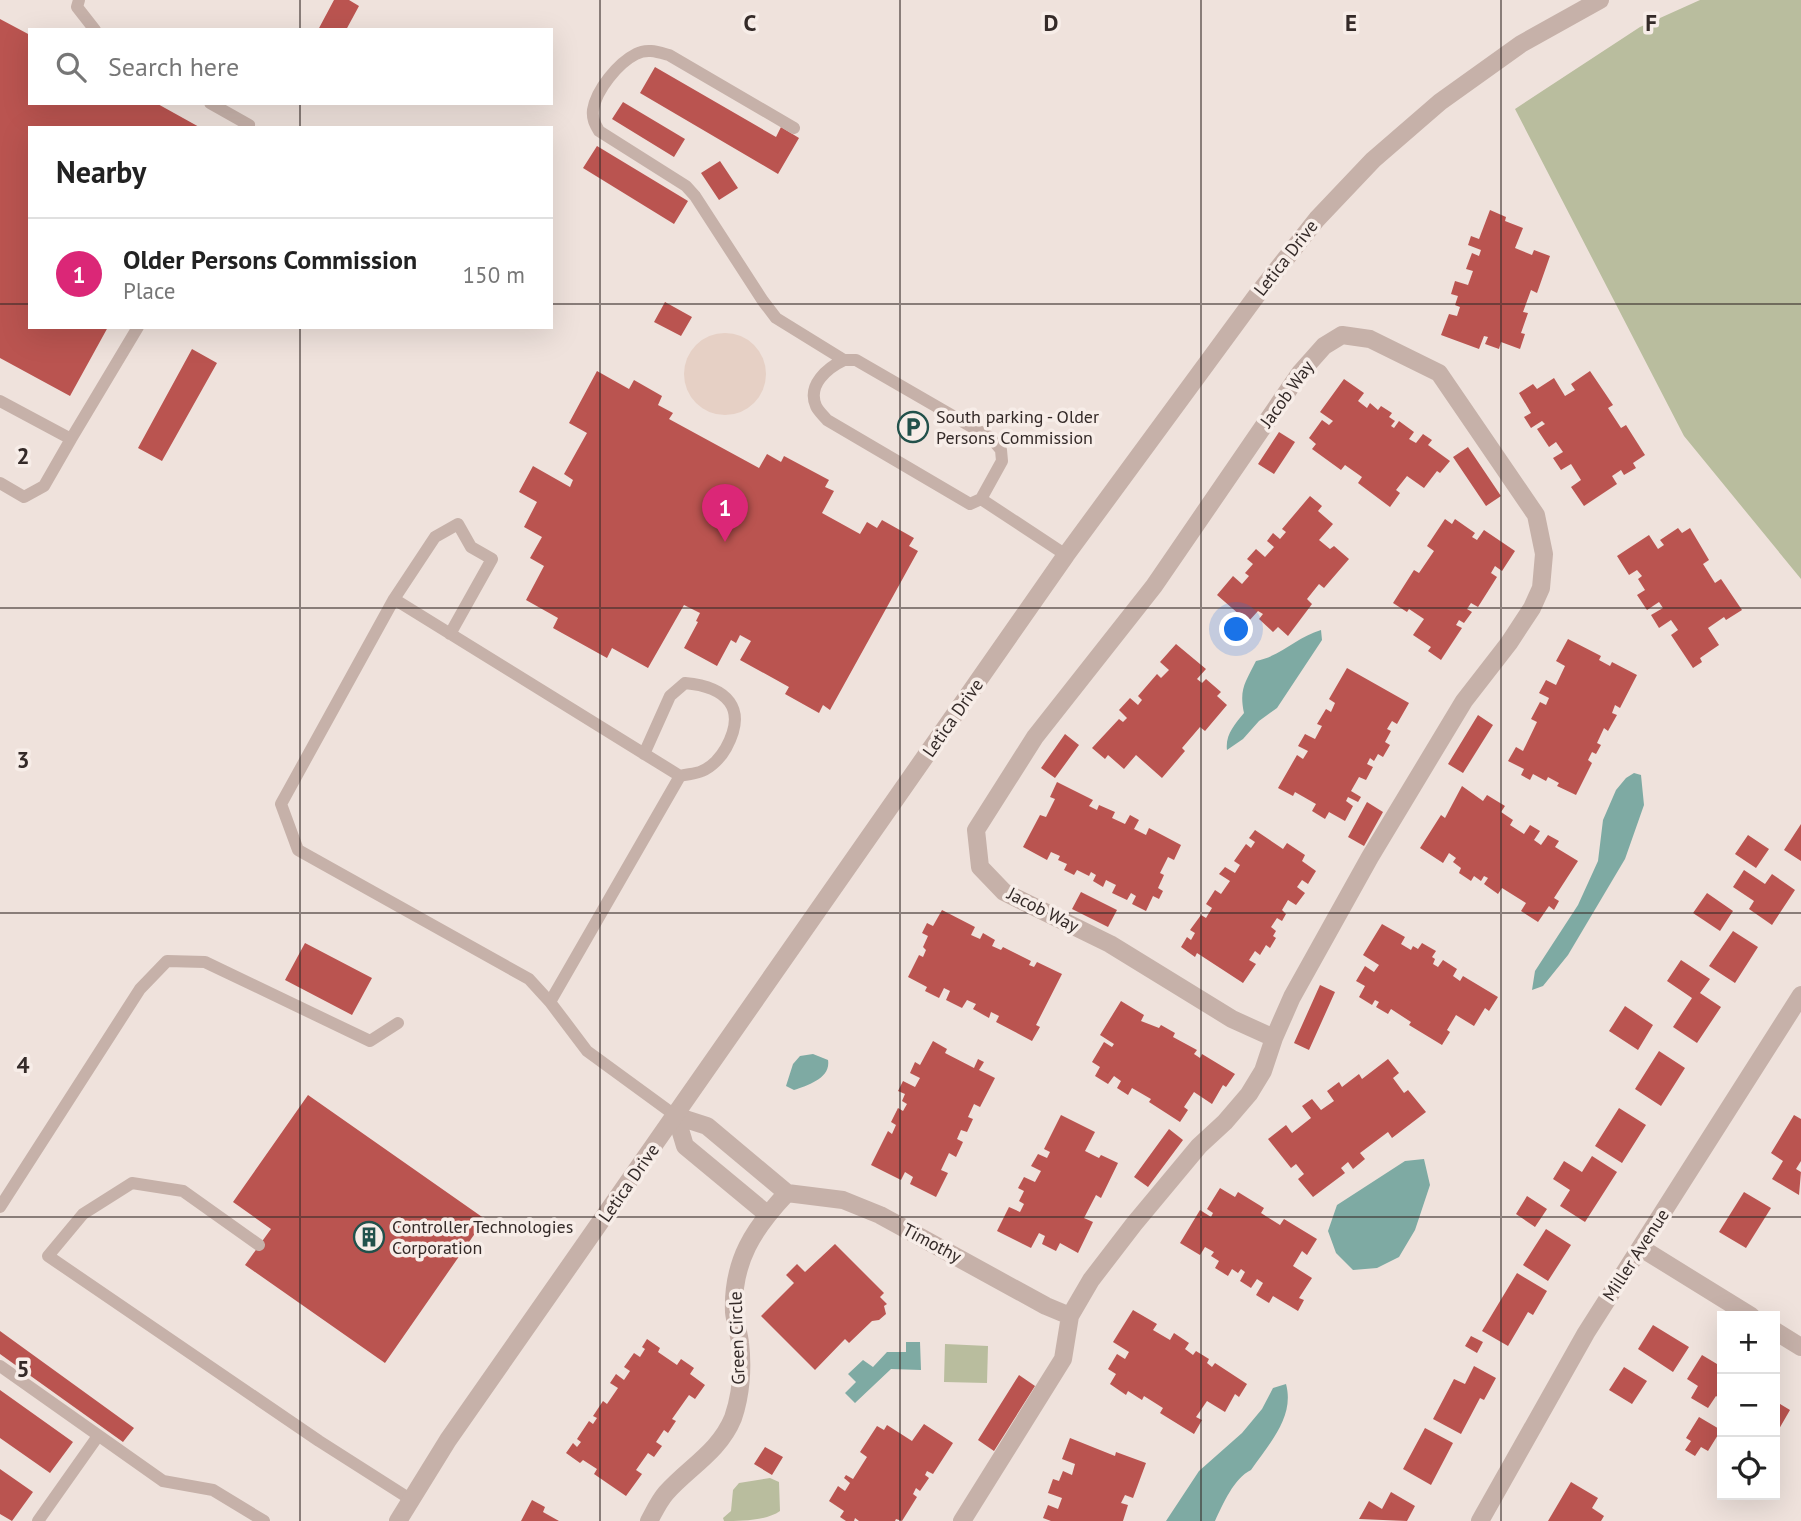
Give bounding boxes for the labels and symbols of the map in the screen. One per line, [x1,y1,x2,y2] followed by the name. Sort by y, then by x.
[744,8,757,37] text: C
[1044,8,1058,37] text: D
[1345,8,1357,37] text: E
[1645,8,1657,37] text: F
[1249,215,1323,300] street label: Letica Drive
[1254,355,1319,432] street label: Jacob Way
[936,405,1099,449] place label: South parking - Older Persons Commission
[896,410,930,444] parking icon: South parking - Older Persons Commission
[16,441,30,470] text: 2
[702,484,748,542] pin: 1
[1219,612,1253,646] your location
[917,674,988,761] street label: Letica Drive
[16,745,30,774] text: 3
[1003,881,1083,938] street label: Jacob Way
[16,1050,30,1079] text: 4
[593,1139,664,1226] street label: Letica Drive
[1597,1204,1674,1305] street label: Miller Avenue
[392,1215,573,1259] place label: Controller Technologies Corporation
[899,1218,966,1268] street label: Timothy
[352,1220,386,1254] building icon: Controller Technologies Corporation
[723,1291,750,1385] street label: Green Circle
[16,1354,30,1383] text: 5

